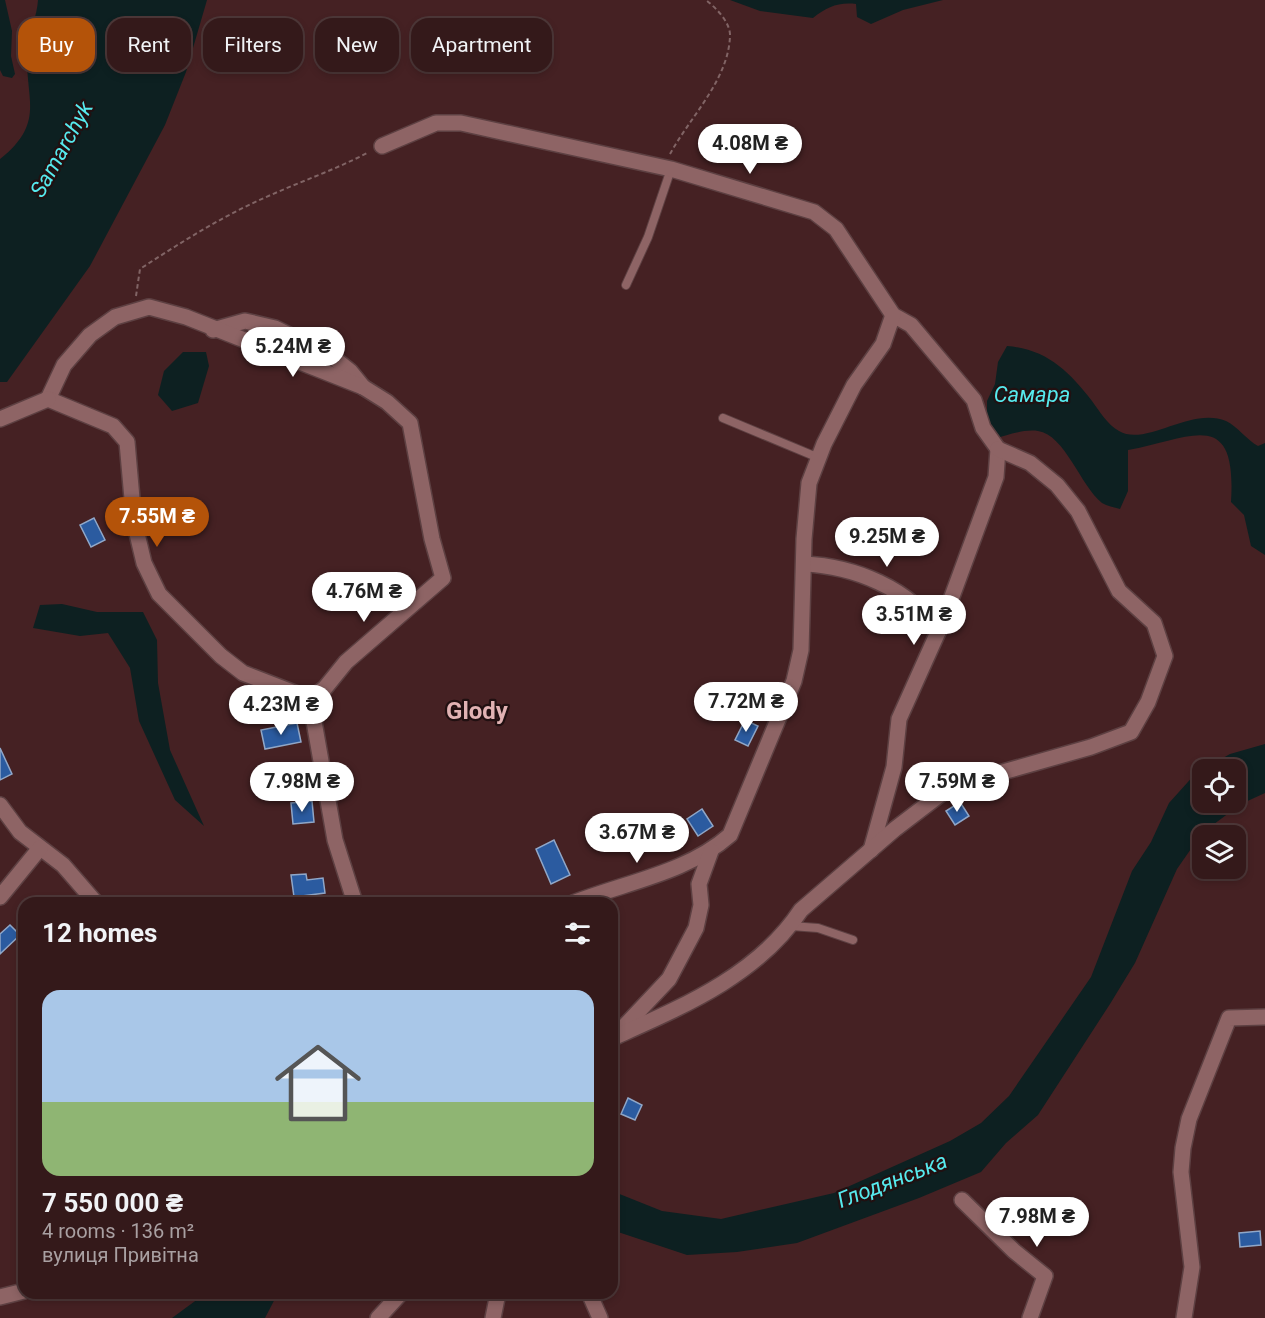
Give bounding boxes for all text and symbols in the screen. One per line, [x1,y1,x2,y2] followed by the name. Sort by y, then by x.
[18,18,95,72] chip: Buy
[107,18,191,72] chip: Rent
[203,18,303,72] chip: Filters
[315,18,399,72] chip: New
[411,18,552,72] chip: Apartment
[25,96,99,201] water label: Samarchyk
[695,124,805,175] pin: 4.08M ₴
[712,131,788,155] text: 4.08M ₴
[238,327,348,378] pin: 5.24M ₴
[255,334,331,358] text: 5.24M ₴
[994,382,1070,407] water label: Самара
[102,497,212,548] pin: 7.55M ₴
[119,504,195,528] text: 7.55M ₴
[832,517,942,568] pin: 9.25M ₴
[849,524,925,548] text: 9.25M ₴
[309,572,419,623] pin: 4.76M ₴
[326,579,402,603] text: 4.76M ₴
[859,595,969,646] pin: 3.51M ₴
[876,602,952,626] text: 3.51M ₴
[691,682,801,733] pin: 7.72M ₴
[226,685,336,736] pin: 4.23M ₴
[708,689,784,713] text: 7.72M ₴
[243,692,319,716] text: 4.23M ₴
[446,697,509,725] district label: Glody
[1192,759,1246,879] map controls
[1192,759,1246,813] button: locate
[247,762,357,813] pin: 7.98M ₴
[902,762,1012,813] pin: 7.59M ₴
[264,769,340,793] text: 7.98M ₴
[919,769,995,793] text: 7.59M ₴
[582,813,692,864] pin: 3.67M ₴
[599,820,675,844] text: 3.67M ₴
[1192,825,1246,879] button: layers
[561,917,594,950] icon: filters
[42,918,157,948] text: 12 homes
[264,1029,372,1137] icon: home
[834,1148,951,1213] water label: Глодянська
[42,1188,183,1218] text: 7 550 000 ₴
[982,1197,1092,1248] pin: 7.98M ₴
[999,1204,1075,1228] text: 7.98M ₴
[42,1219,194,1243] text: 4 rooms · 136 m²
[42,1243,199,1267] text: вулиця Привітна

